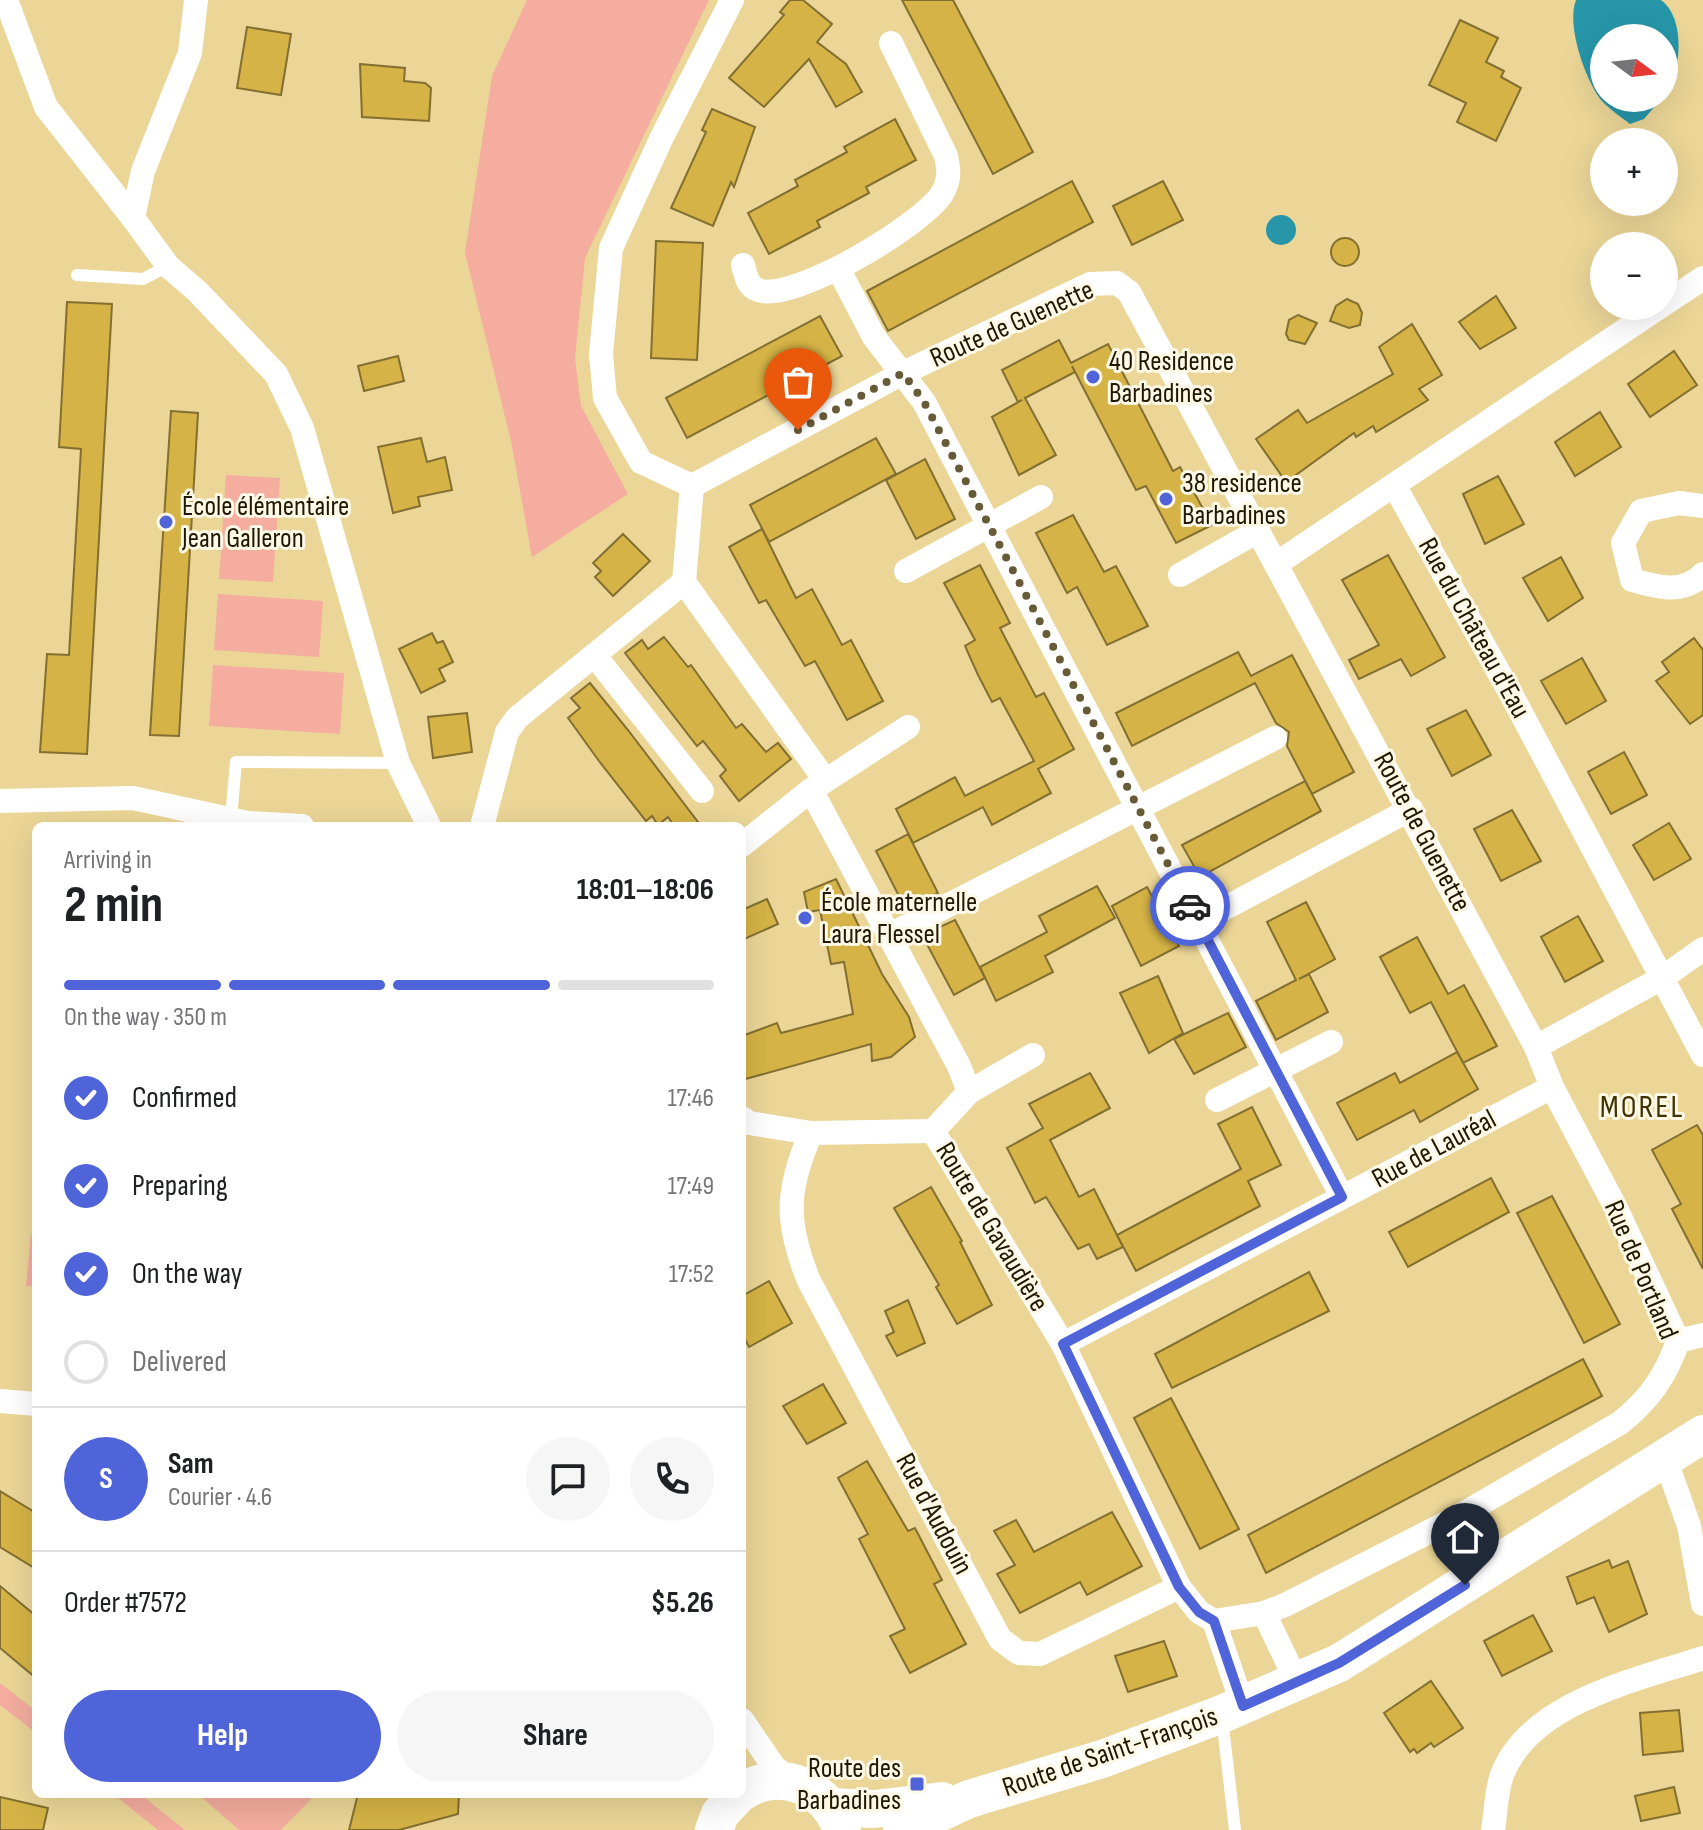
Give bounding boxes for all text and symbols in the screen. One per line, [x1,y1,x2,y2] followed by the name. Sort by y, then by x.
[1590,24,1678,112] north arrow
[1590,24,1678,320] map controls
[1590,128,1678,216] button: +
[1590,232,1678,320] button: −
[925,273,1099,375] street label: Route de Guenette
[1109,345,1234,410] place label: 40 Residence Barbadines
[764,348,832,430] pin
[776,360,820,404] icon: bag
[1084,368,1102,386] marker: 40 Residence Barbadines
[1182,467,1302,532] place label: 38 residence Barbadines
[181,490,349,555] place label: École élémentaire Jean Galleron
[1157,490,1175,508] marker: 38 residence Barbadines
[157,513,175,531] marker: École élémentaire Jean Galleron
[1411,532,1537,724] street label: Rue du Château d'Eau
[1366,747,1478,917] street label: Route de Guenette
[64,845,152,876] text: Arriving in
[1150,866,1230,946] courier
[577,872,714,908] text: 18:01–18:06
[64,874,163,937] text: 2 min
[1168,884,1212,928] icon: car
[821,886,977,951] place label: École maternelle Laura Flessel
[796,909,814,927] marker: École maternelle Laura Flessel
[64,1002,227,1033] text: On the way · 350 m
[64,1076,108,1120] icon: check
[132,1080,237,1116] text: Confirmed
[668,1083,714,1114] text: 17:46
[1600,1088,1684,1127] district label: MOREL
[1366,1103,1502,1195] street label: Rue de Lauréal
[929,1136,1055,1318] street label: Route de Gavaudière
[64,1164,108,1208] icon: check
[132,1168,228,1204] text: Preparing
[667,1171,714,1202] text: 17:49
[1597,1196,1685,1344] street label: Rue de Portland
[64,1252,108,1296] icon: check
[132,1256,242,1292] text: On the way
[669,1259,714,1290] text: 17:52
[132,1344,227,1380] text: Delivered
[526,1437,610,1521] button: chat
[630,1437,714,1521] button: phone
[168,1446,214,1482] text: Sam
[888,1448,980,1580] street label: Rue d'Audouin
[99,1461,113,1497] text: S
[168,1482,272,1513] text: Courier · 4.6
[1431,1503,1499,1585] pin
[1443,1515,1487,1559] icon: home
[64,1585,187,1621] text: Order #7572
[651,1585,714,1621] text: $5.26
[64,1690,381,1782] button: Help
[397,1690,714,1782] button: Share
[998,1700,1222,1804] street label: Route de Saint-François
[797,1752,901,1817] place label: Route des Barbadines
[908,1775,926,1793] marker: Route des Barbadines

